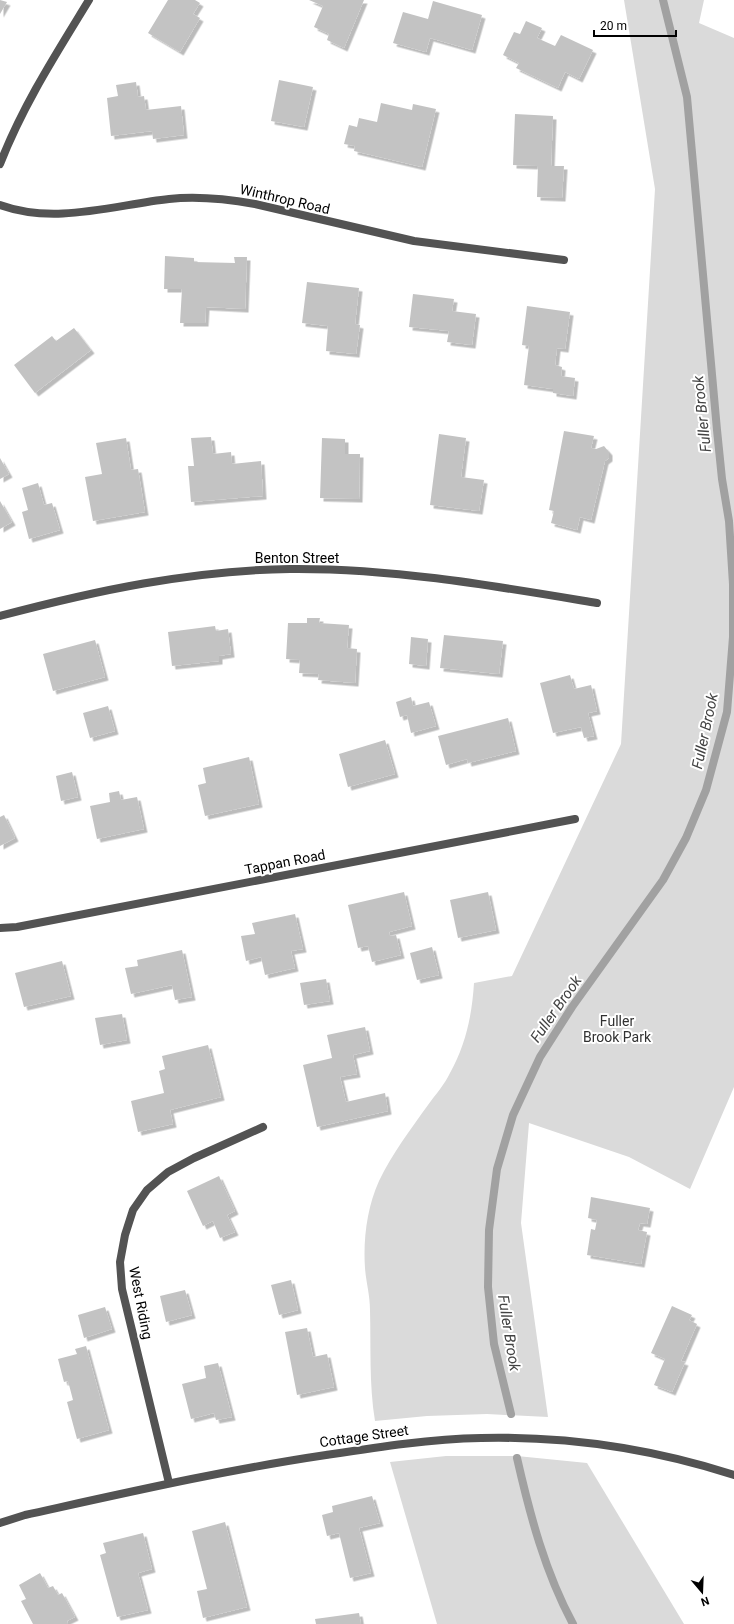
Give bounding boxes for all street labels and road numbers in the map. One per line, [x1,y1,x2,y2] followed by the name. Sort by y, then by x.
[238,181,332,217] street label: Winthrop Road
[255,550,340,566] street label: Benton Street
[243,846,327,878] street label: Tappan Road
[126,1265,156,1341] street label: West Riding
[319,1422,410,1450] street label: Cottage Street

